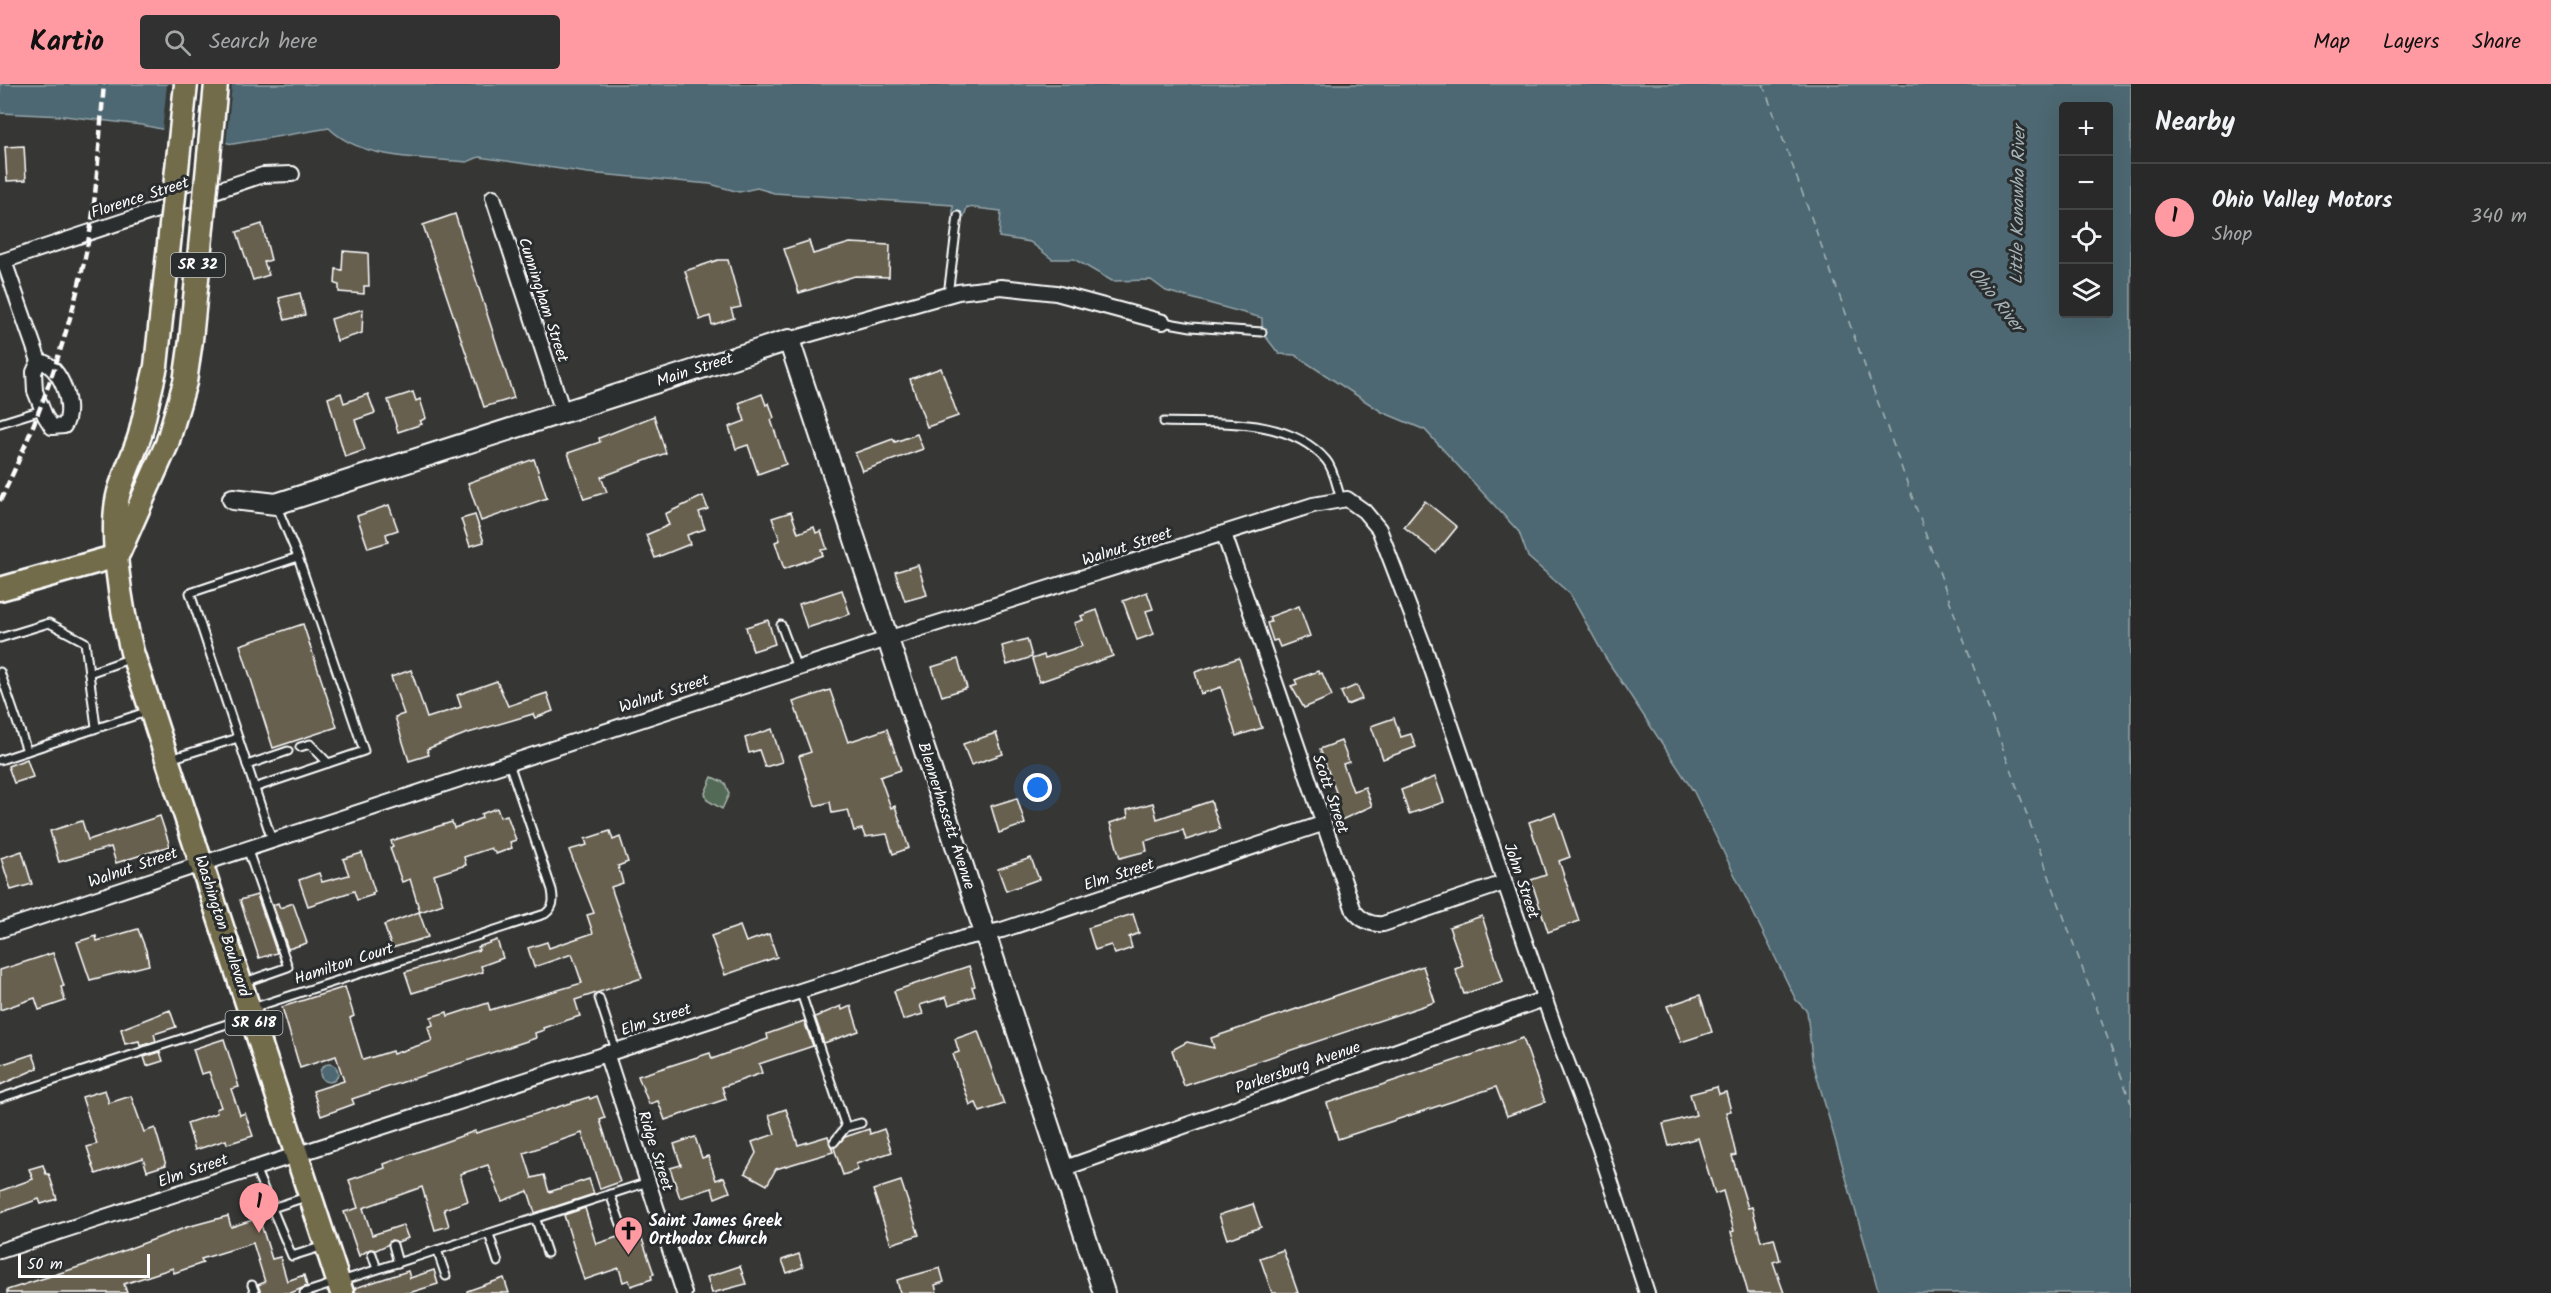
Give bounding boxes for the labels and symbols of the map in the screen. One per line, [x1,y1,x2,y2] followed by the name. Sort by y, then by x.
[2003,121,2035,285] water label: Little Kanawha River
[88,170,193,226] street label: Florence Street
[511,234,575,366] street label: Cunningham Street
[171,253,225,277] road number: SR 32
[1960,261,2033,342] water label: Ohio River
[653,346,737,394] street label: Main Street
[1079,520,1176,573] street label: Walnut Street
[616,667,713,720] street label: Walnut Street
[910,739,982,893] street label: Blennerhassett Avenue
[1305,751,1355,838] street label: Scott Street
[1023,773,1052,802] your location
[1496,840,1546,923] street label: John Street
[85,841,182,895] street label: Walnut Street
[187,852,257,1001] street label: Washington Boulevard
[1080,852,1158,898] street label: Elm Street
[291,936,398,992] street label: Hamilton Court
[617,997,695,1043] street label: Elm Street
[226,1011,282,1035] road number: SR 618
[1232,1035,1364,1101] street label: Parkersburg Avenue
[630,1108,680,1195] street label: Ridge Street
[154,1147,232,1195] street label: Elm Street
[240,1184,278,1233] pin: 1
[649,1209,783,1252] place label: Saint James Greek Orthodox Church
[612,1214,644,1256] church icon: Saint James Greek Orthodox Church
[18,1251,150,1278] scale bar

